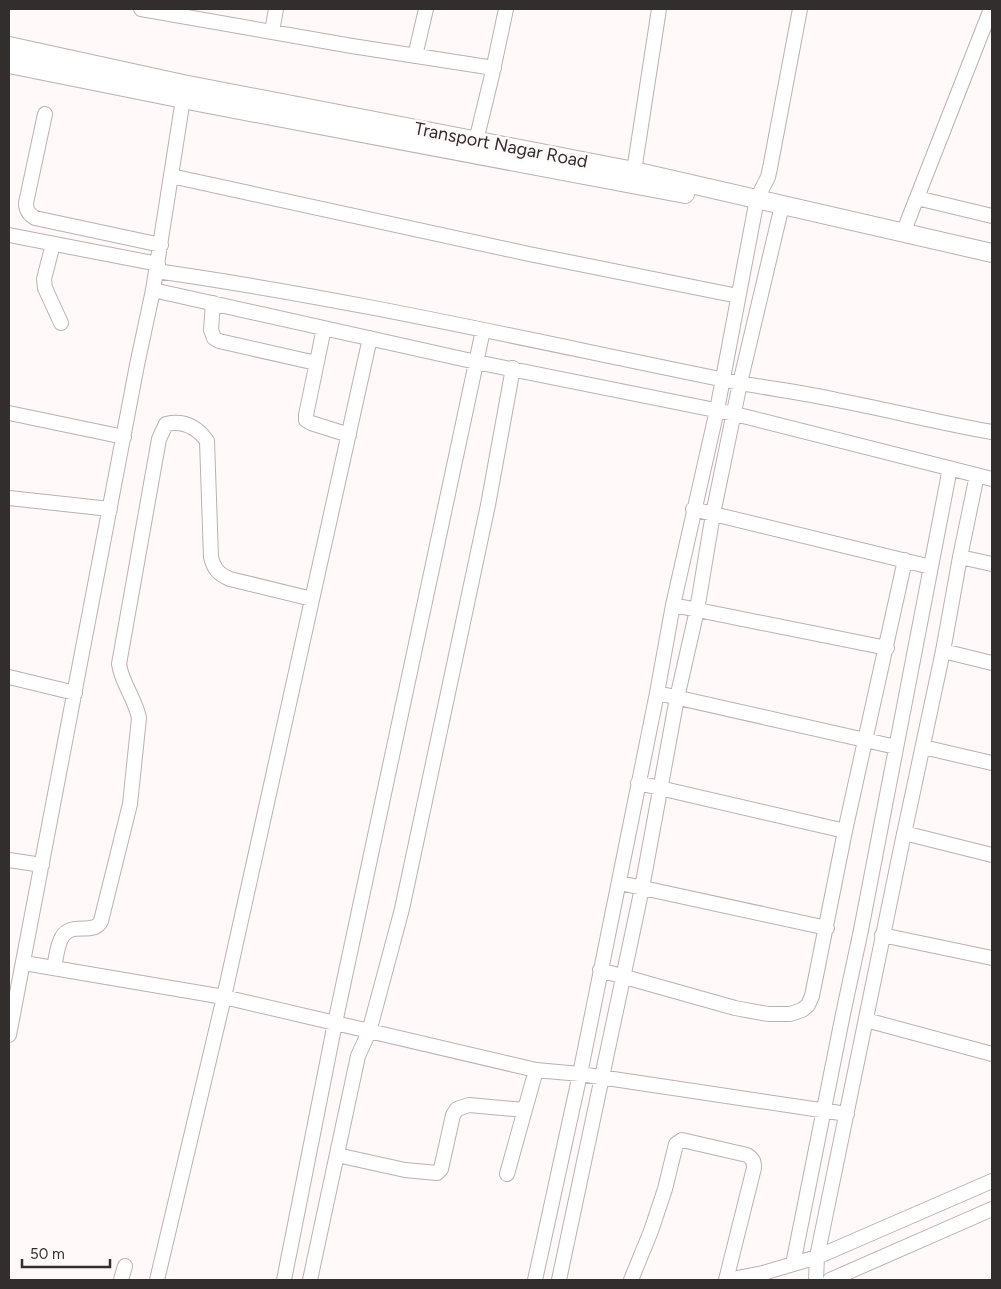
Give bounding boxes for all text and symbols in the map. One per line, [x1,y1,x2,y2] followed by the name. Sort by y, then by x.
[413,117,589,173] street label: Transport Nagar Road
[22,1236,110,1268] scale bar
[30,1245,65,1263] text: 50 m

